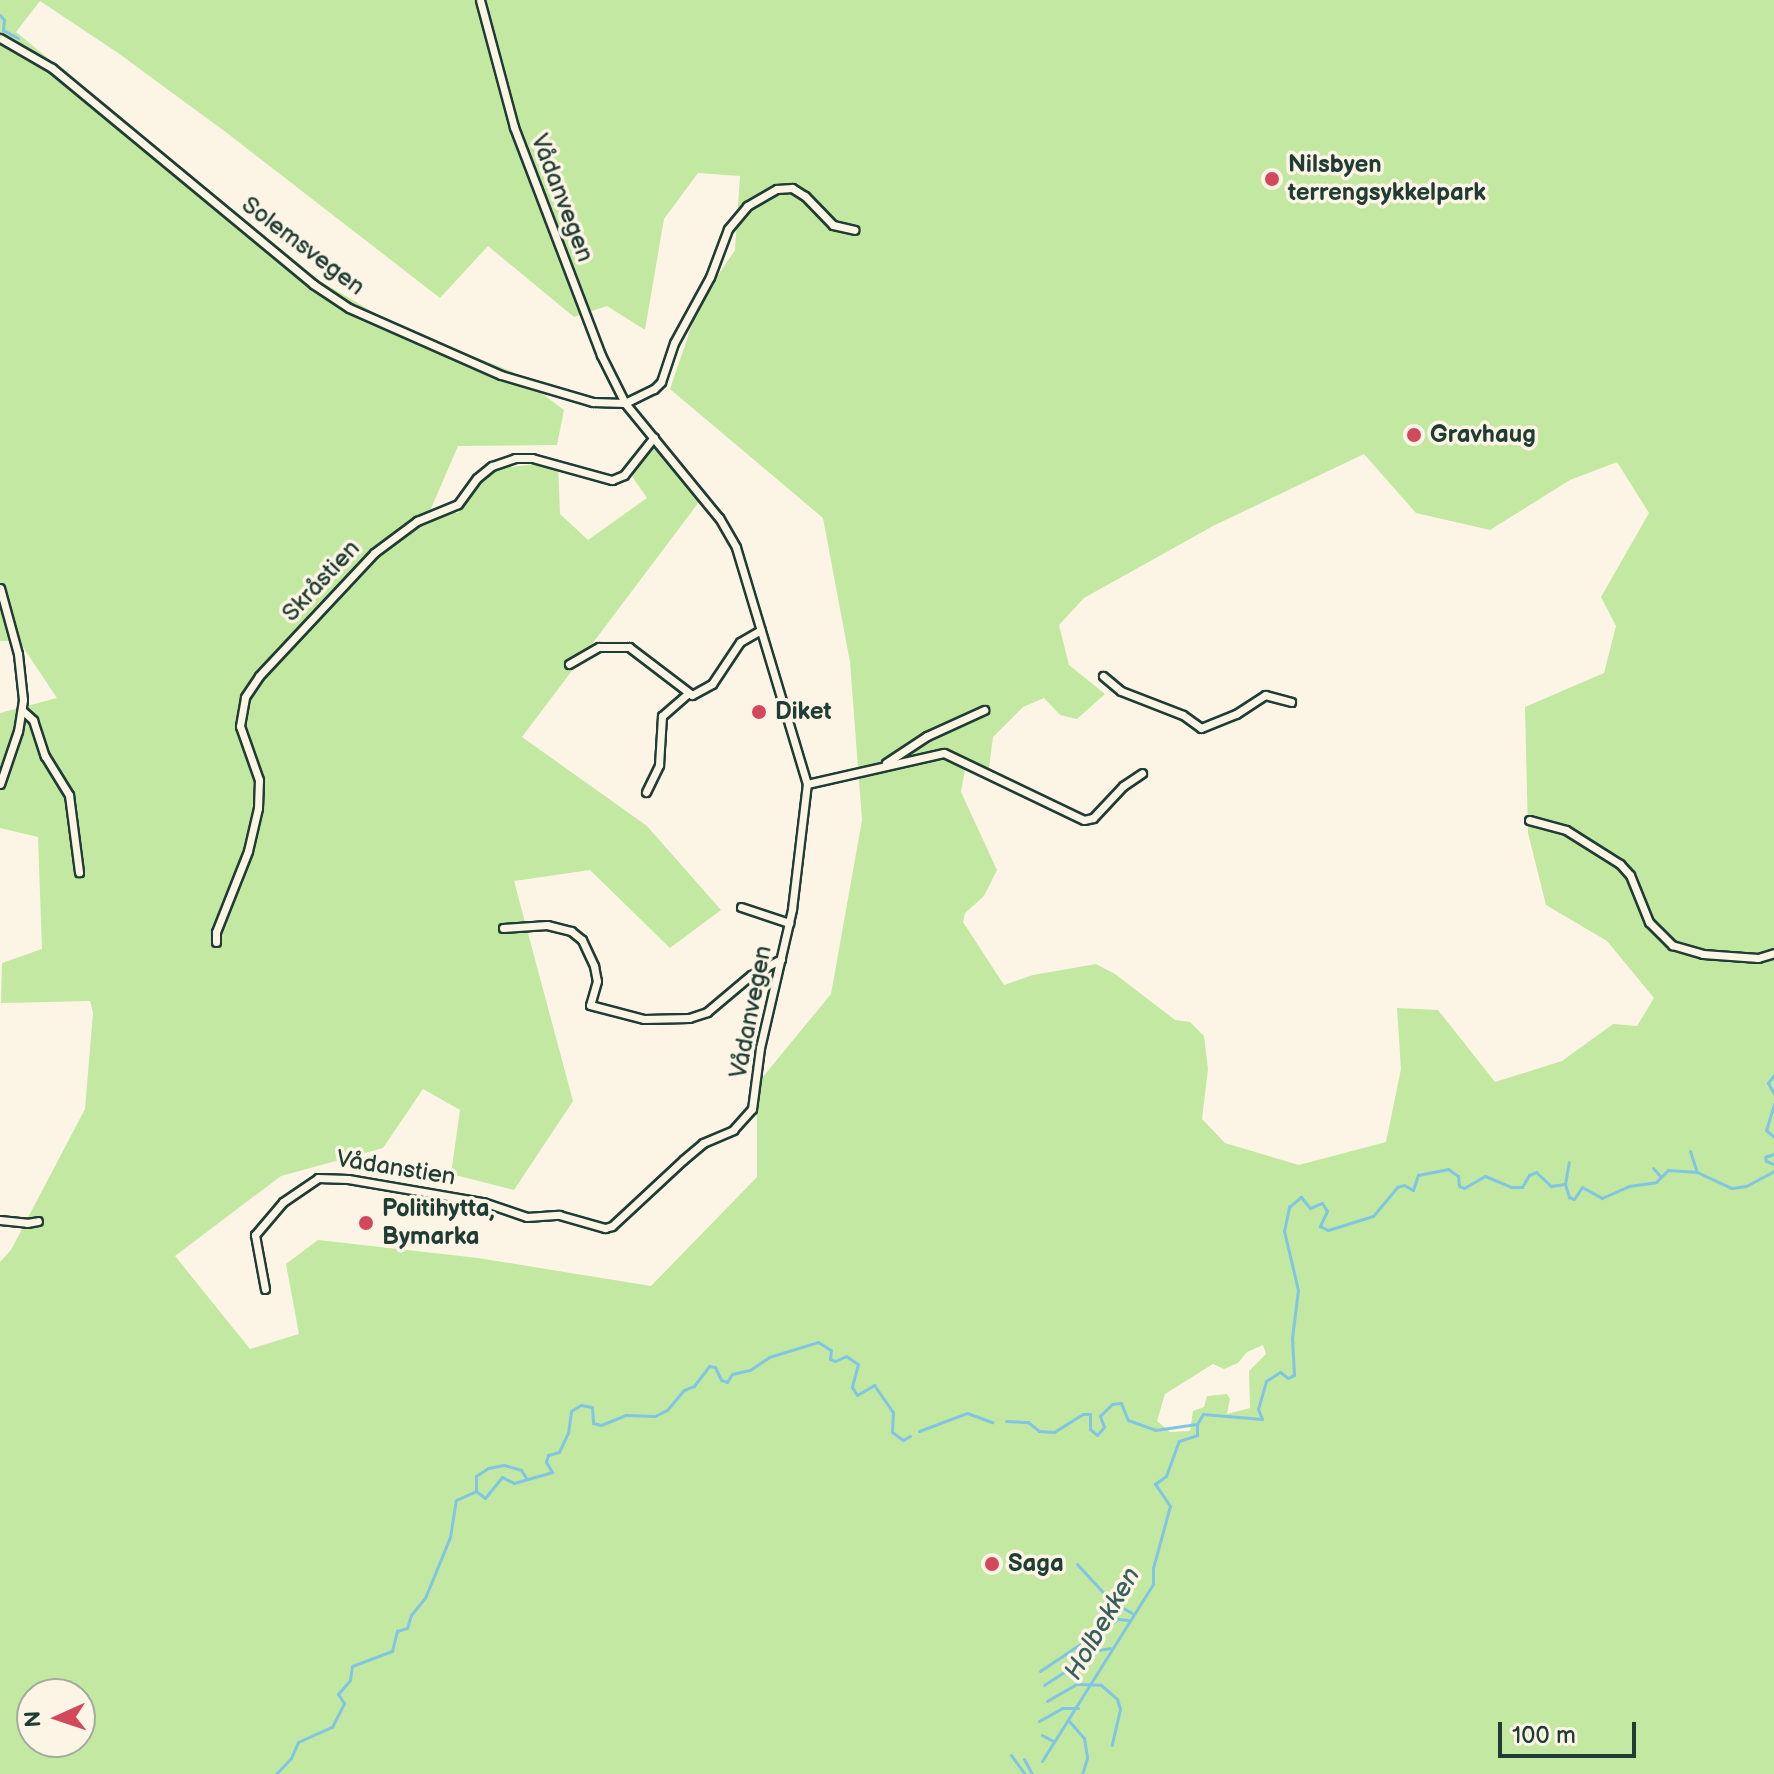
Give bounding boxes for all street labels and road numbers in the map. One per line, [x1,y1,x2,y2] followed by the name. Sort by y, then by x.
[524,130,600,266] street label: Vådanvegen
[236,190,370,302] street label: Solemsvegen
[276,534,366,628] street label: Skråstien
[724,943,778,1081] street label: Vådanvegen
[334,1144,458,1192] street label: Vådanstien

